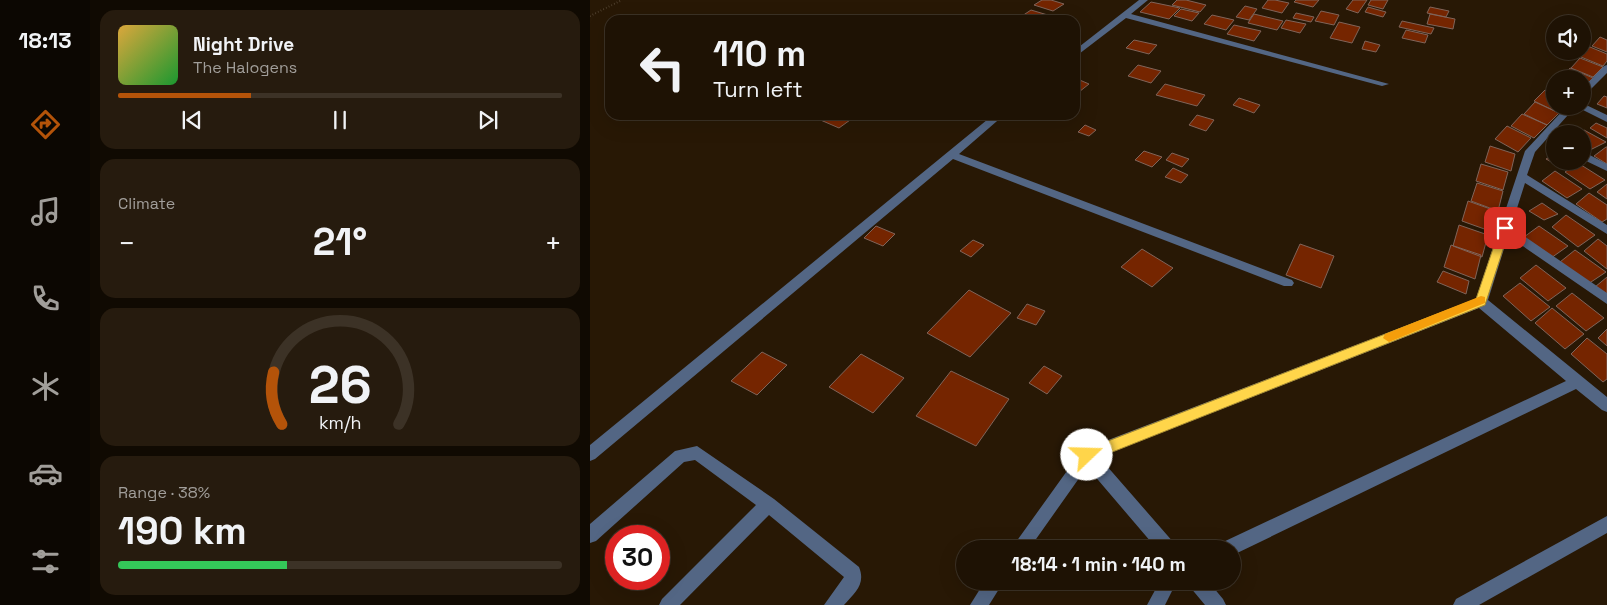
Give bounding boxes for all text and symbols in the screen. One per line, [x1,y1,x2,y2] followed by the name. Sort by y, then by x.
[1546,15,1591,170] map controls
[1546,15,1591,60] button: sound
[18,26,72,54] text: 18:13
[193,32,294,57] text: Night Drive
[713,32,806,76] text: 110 m
[630,35,695,100] icon: left
[193,57,297,78] text: The Halogens
[1546,70,1591,115] button: +
[713,75,803,103] text: Turn left
[178,106,206,134] icon: previous
[326,106,354,134] icon: pause
[474,106,502,134] icon: next
[28,107,63,142] icon: directions
[1546,125,1591,170] button: −
[118,193,175,214] text: Climate
[28,194,63,229] icon: music
[1484,207,1526,249] pin
[1491,214,1519,242] icon: arrive
[313,218,367,266] text: 21°
[118,225,135,261] text: −
[545,225,562,261] text: +
[28,281,63,316] icon: phone
[308,352,372,418] text: 26
[28,369,63,404] icon: climate
[319,411,361,434] text: km/h
[1060,428,1112,480] position arrow
[28,456,63,491] icon: car
[118,482,210,503] text: Range · 38%
[118,507,247,555] text: 190 km
[605,525,670,590] speed limit sign: 30
[28,544,63,579] icon: filters
[1011,552,1186,577] text: 18:14 · 1 min · 140 m

